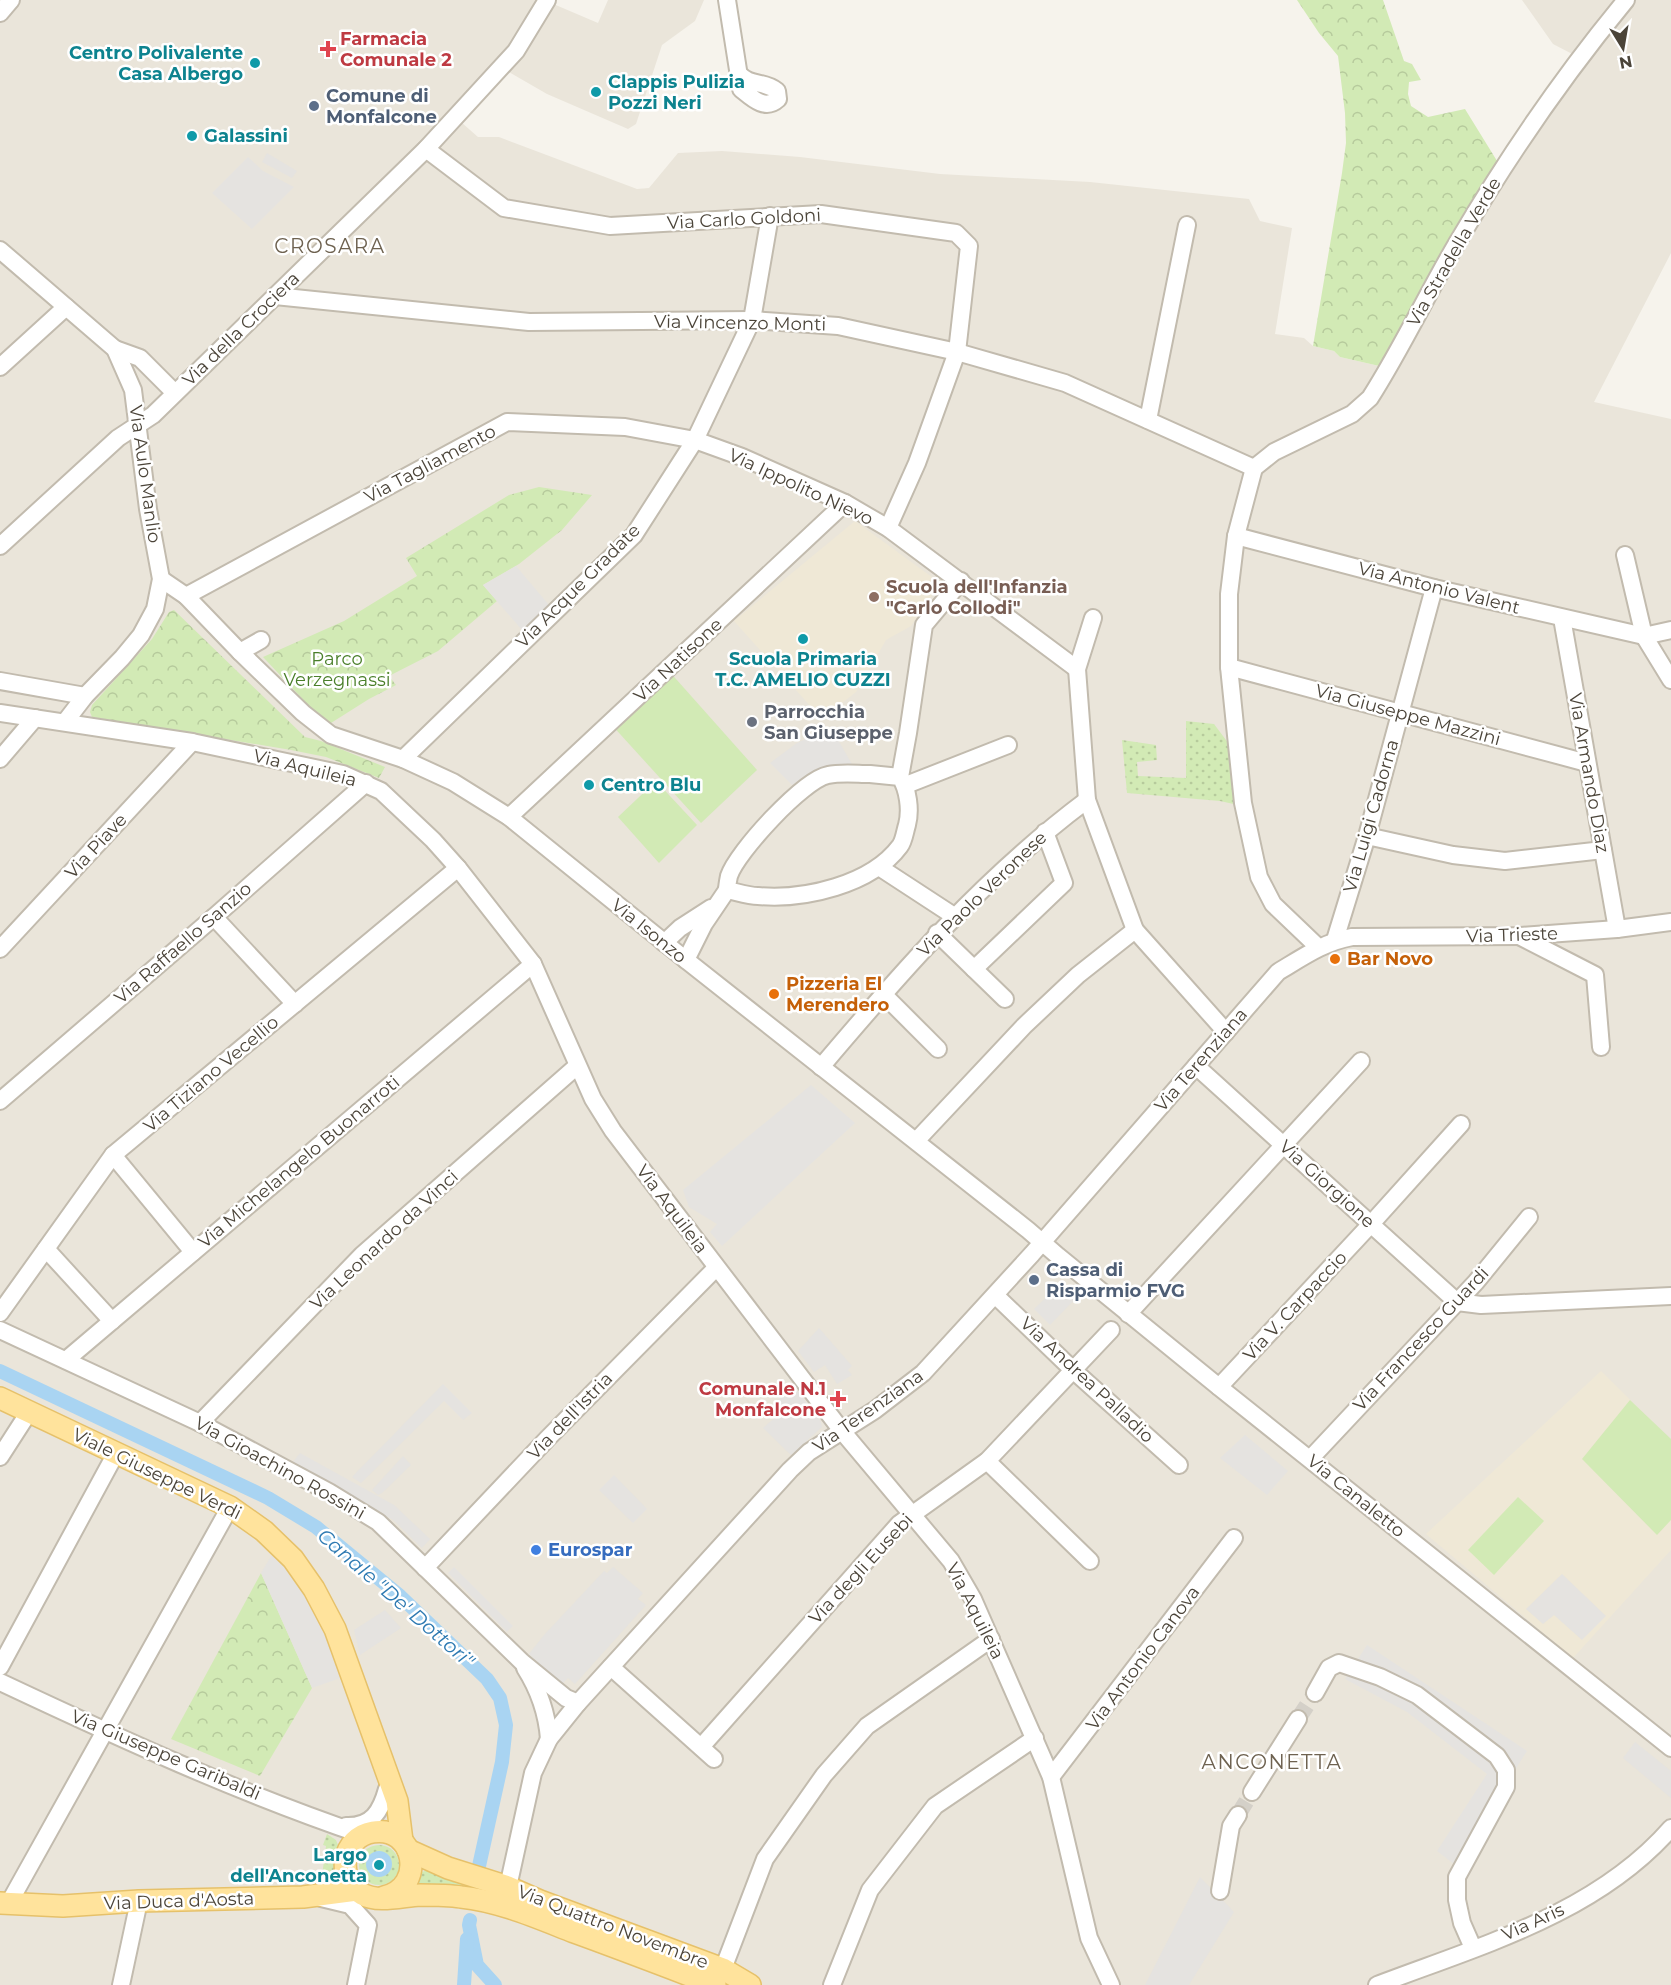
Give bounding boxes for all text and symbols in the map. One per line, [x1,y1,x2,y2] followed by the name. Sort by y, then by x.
[1593,18,1653,78] north arrow
[340,28,452,71] place label: Farmacia Comunale 2
[69,42,243,85] place label: Centro Polivalente Casa Albergo
[321,42,335,56] marker: Farmacia Comunale 2
[1618,52,1634,73] text: N
[248,56,262,70] marker: Centro Polivalente Casa Albergo
[608,71,745,114] place label: Clappis Pulizia Pozzi Neri
[326,85,437,128] place label: Comune di Monfalcone
[589,85,603,99] marker: Clappis Pulizia Pozzi Neri
[307,99,321,113] marker: Comune di Monfalcone
[204,125,288,147] place label: Galassini
[185,129,199,143] marker: Galassini
[1402,173,1506,330] street label: Via Stradella Verde
[666,204,822,234] street label: Via Carlo Goldoni
[274,234,386,258] district label: CROSARA
[178,267,304,391] street label: Via della Crociera
[654,310,826,336] street label: Via Vincenzo Monti
[124,404,166,544] street label: Via Aulo Manlio
[360,420,500,508] street label: Via Tagliamento
[725,444,877,530] street label: Via Ippolito Nievo
[511,519,645,653] street label: Via Acque Gradate
[1356,557,1522,619] street label: Via Antonio Valent
[886,576,1068,619] place label: Scuola dell'Infanzia "Carlo Collodi"
[867,590,881,604] marker: Scuola dell'Infanzia "Carlo Collodi"
[629,613,727,707] street label: Via Natisone
[796,632,810,646] marker: Scuola Primaria T.C. AMELIO CUZZI
[283,648,391,691] park label: Parco Verzegnassi
[715,648,891,691] place label: Scuola Primaria T.C. AMELIO CUZZI
[1313,680,1503,750] street label: Via Giuseppe Mazzini
[1564,691,1614,855] street label: Via Armando Diaz
[764,701,893,744] place label: Parrocchia San Giuseppe
[745,715,759,729] marker: Parrocchia San Giuseppe
[1339,737,1403,895] street label: Via Luigi Cadorna
[251,745,359,791] street label: Via Aquileia
[601,774,701,796] place label: Centro Blu
[582,778,596,792] marker: Centro Blu
[60,809,132,883] street label: Via Piave
[913,827,1051,961] street label: Via Paolo Veronese
[110,877,256,1009] street label: Via Raffaello Sanzio
[607,894,691,968] street label: Via Isonzo
[1466,922,1558,948] street label: Via Trieste
[1347,948,1433,970] place label: Bar Novo
[1328,952,1342,966] marker: Bar Novo
[786,973,889,1016] place label: Pizzeria El Merendero
[767,987,781,1001] marker: Pizzeria El Merendero
[1150,1004,1252,1116] street label: Via Terenziana
[139,1011,283,1137] street label: Via Tiziano Vecellio
[194,1071,404,1253] street label: Via Michelangelo Buonarroti
[1275,1135,1379,1233] street label: Via Giorgione
[631,1160,713,1258] street label: Via Aquileia
[305,1166,463,1314] street label: Via Leonardo da Vinci
[1239,1247,1351,1365] street label: Via V. Carpaccio
[1046,1259,1185,1302] place label: Cassa di Risparmio FVG
[1348,1262,1494,1416] street label: Via Francesco Guardi
[1027,1273,1041,1287] marker: Cassa di Risparmio FVG
[1016,1312,1158,1448] street label: Via Andrea Palladio
[808,1365,928,1457] street label: Via Terenziana
[523,1368,617,1464] street label: Via dell'Istria
[699,1378,826,1421] place label: Comunale N.1 Monfalcone
[831,1392,845,1406] marker: Comunale N.1 Monfalcone
[191,1412,369,1524] street label: Via Gioachino Rossini
[69,1424,245,1524] street label: Viale Giuseppe Verdi
[1303,1450,1409,1542] street label: Via Canaletto
[804,1509,918,1629] street label: Via degli Eusebi
[313,1523,480,1673] water label: Canale "De' Dottori"
[548,1539,633,1561] place label: Eurospar
[529,1543,543,1557] marker: Eurospar
[941,1559,1009,1663] street label: Via Aquileia
[1081,1581,1205,1735] street label: Via Antonio Canova
[68,1705,264,1805] street label: Via Giuseppe Garibaldi
[1202,1750,1342,1774] district label: ANCONETTA
[230,1844,367,1887] place label: Largo dell'Anconetta
[372,1858,386,1872] marker: Largo dell'Anconetta
[514,1880,712,1974] street label: Via Quattro Novembre
[103,1887,255,1915] street label: Via Duca d'Aosta
[1498,1898,1568,1945] street label: Via Aris

